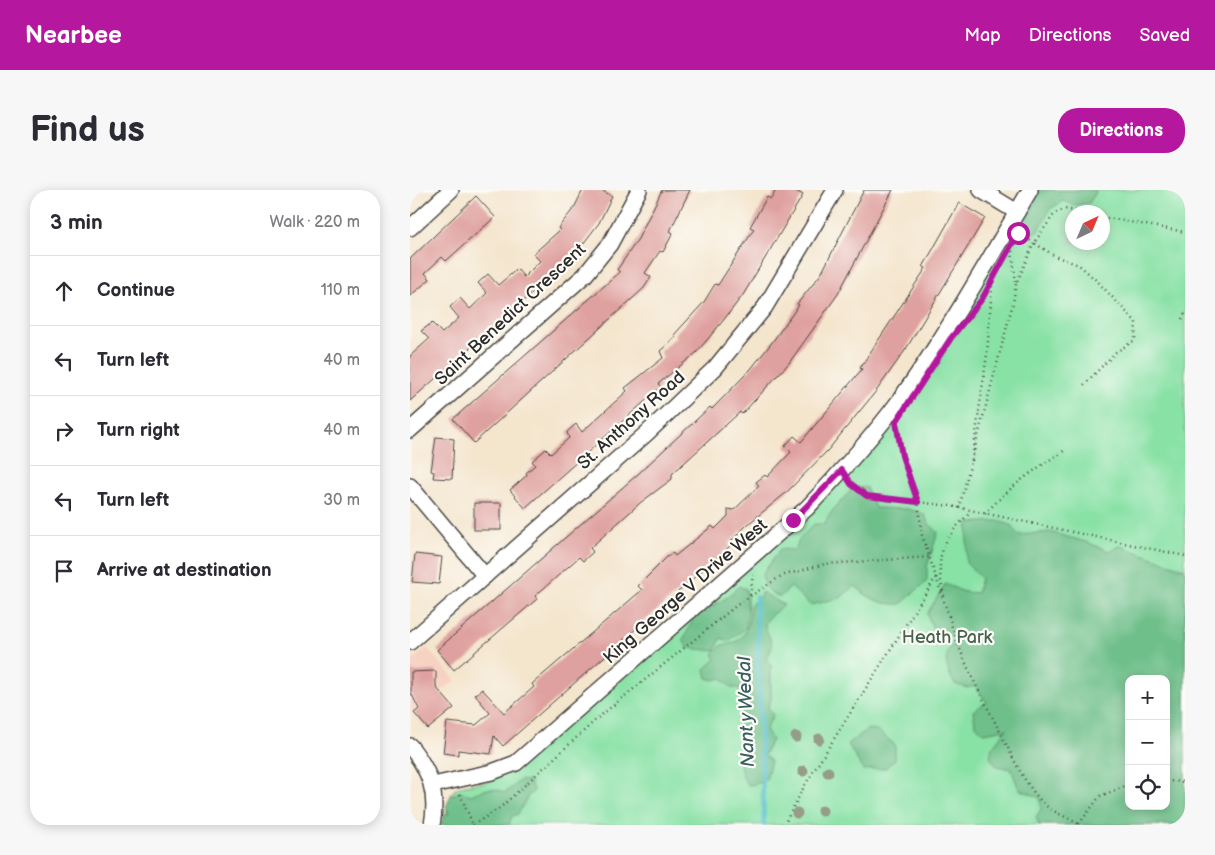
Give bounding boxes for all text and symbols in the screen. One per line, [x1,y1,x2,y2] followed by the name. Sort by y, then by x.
[25,21,122,50] text: Nearbee
[965,25,1001,46] text: Map
[1029,25,1111,46] text: Directions
[1139,25,1190,46] text: Saved
[1058,108,1185,153] button: Directions
[30,109,145,152] text: Find us
[1065,205,1110,250] north arrow
[50,210,103,235] text: 3 min
[270,213,360,232] text: Walk · 220 m
[1007,222,1030,245] route start
[431,239,590,390] street label: Saint Benedict Crescent
[50,277,78,305] icon: ahead
[97,279,175,302] text: Continue
[321,281,360,300] text: 110 m
[50,347,78,375] icon: left
[97,349,169,372] text: Turn left
[323,351,360,370] text: 40 m
[573,367,689,474] street label: St. Anthony Road
[50,417,78,445] icon: right
[97,419,180,442] text: Turn right
[323,421,360,440] text: 40 m
[50,487,78,515] icon: left
[97,489,169,512] text: Turn left
[323,491,360,510] text: 30 m
[782,509,805,532] route end
[599,514,772,668] street label: King George V Drive West
[50,557,78,585] icon: arrive
[97,559,272,582] text: Arrive at destination
[902,627,992,648] park label: Heath Park
[733,656,760,768] water label: Nant y Wedal
[1125,675,1170,810] map controls
[1125,675,1170,720] button: +
[1125,720,1170,765] button: −
[1125,765,1170,810] button: locate

